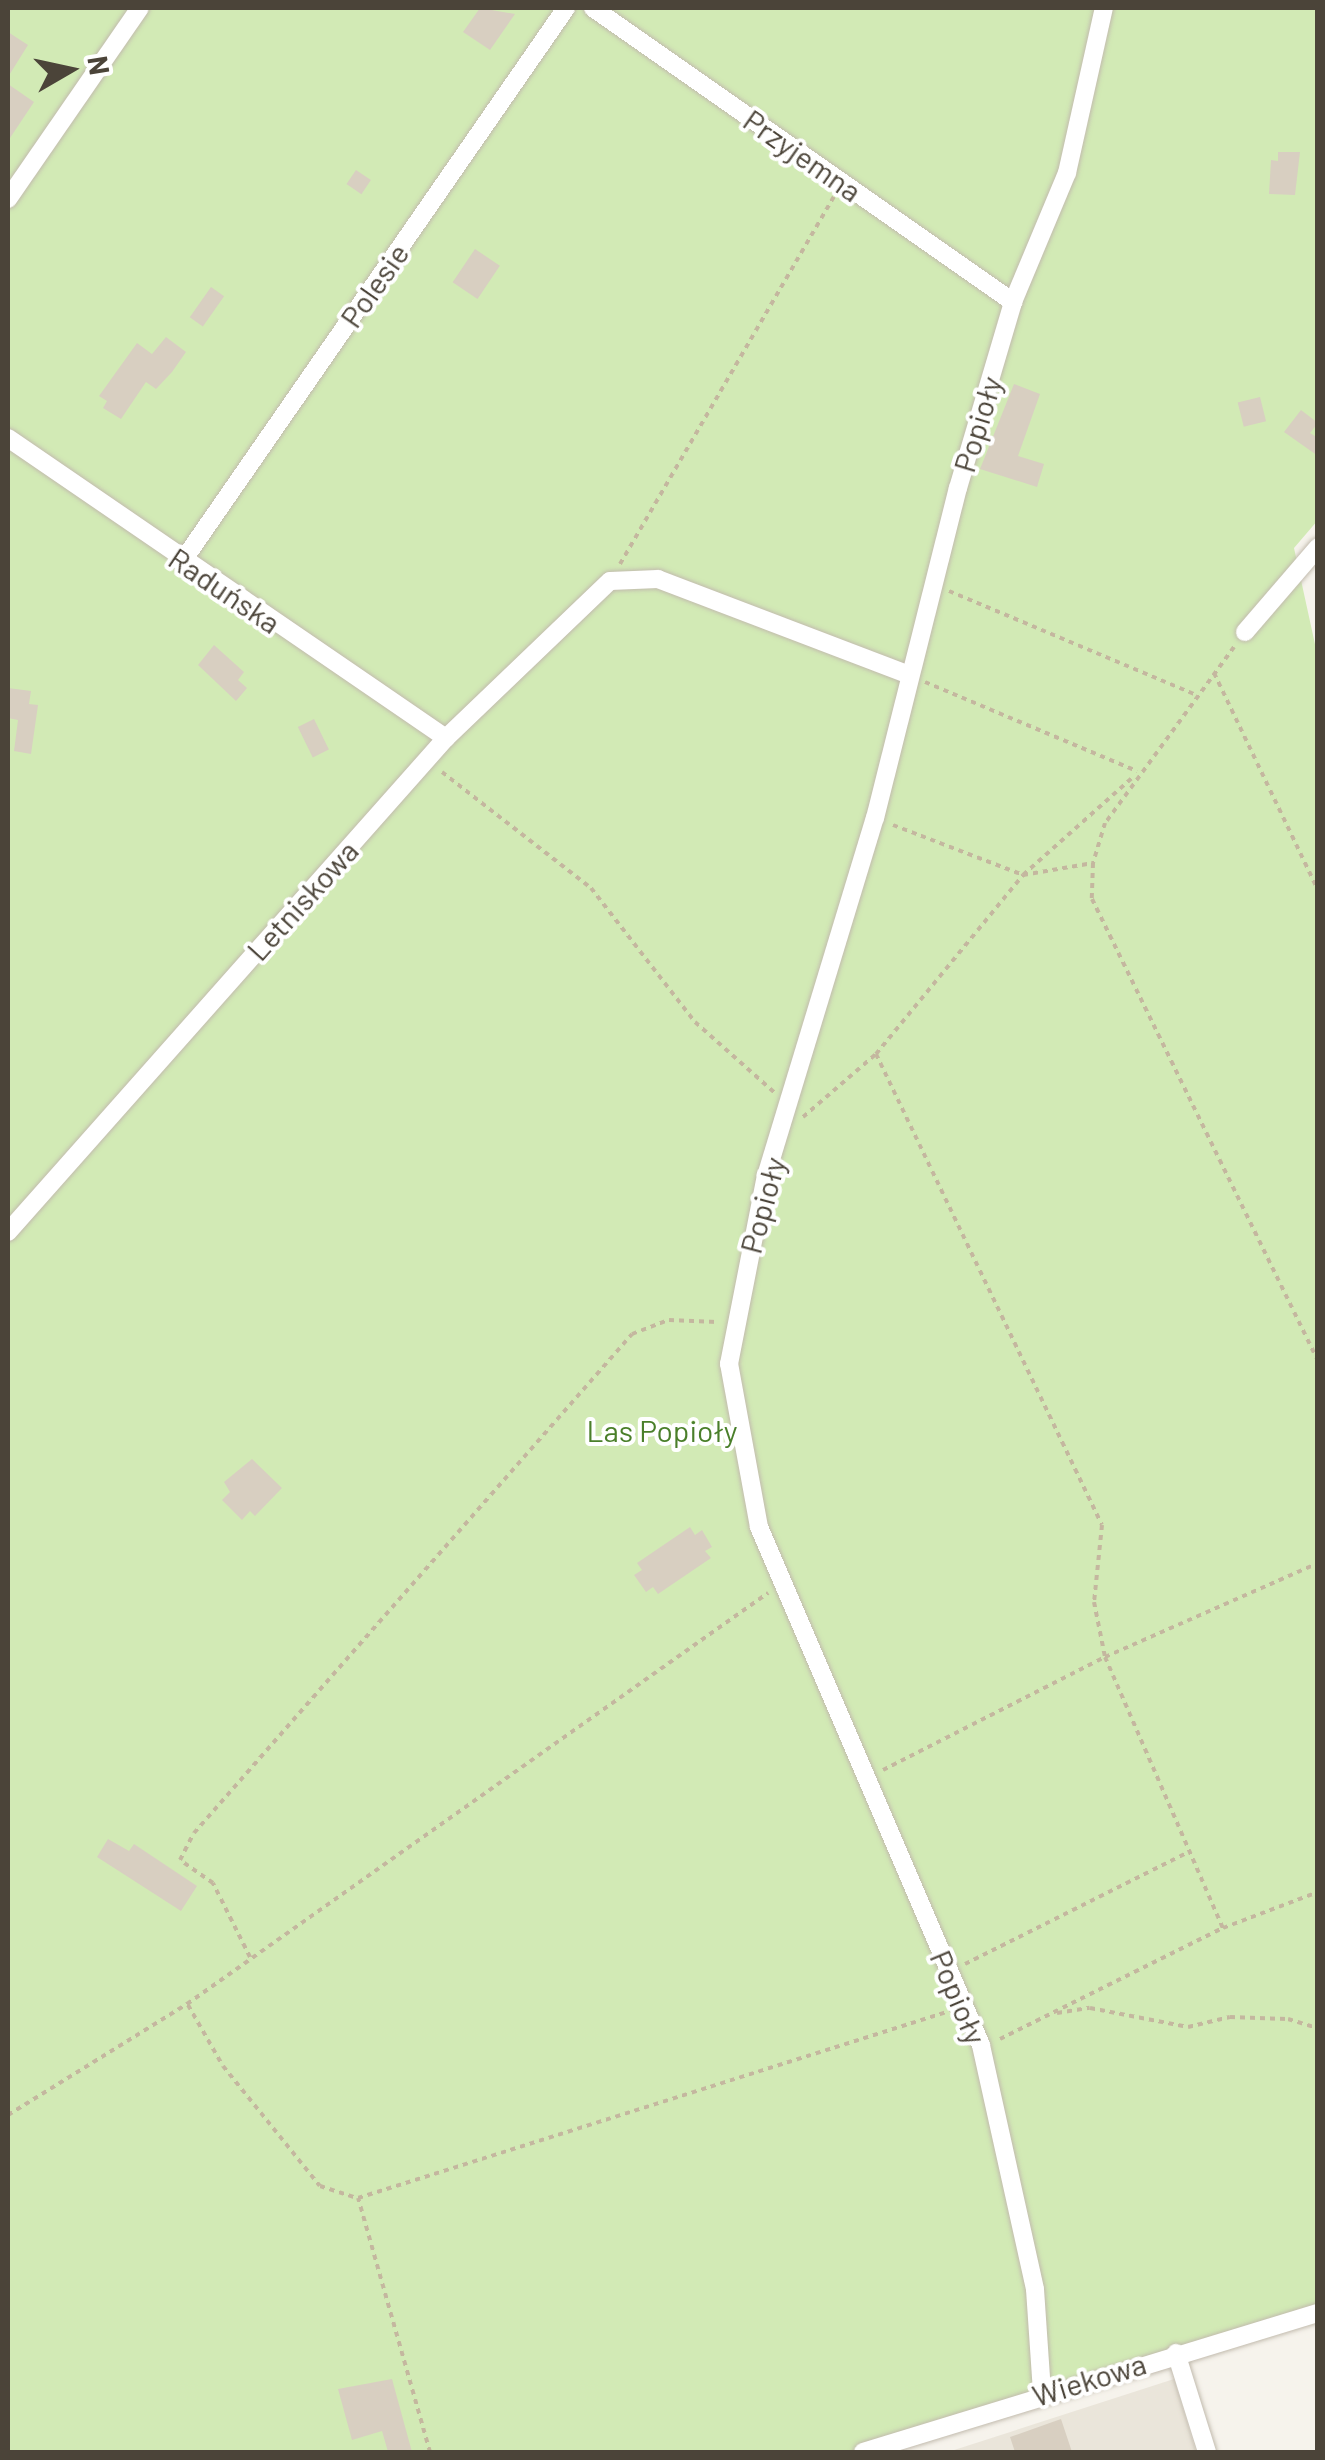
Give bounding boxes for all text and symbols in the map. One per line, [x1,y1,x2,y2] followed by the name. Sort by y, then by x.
[20,20,120,120] north arrow
[81,53,118,77] text: N
[737,101,869,209] street label: Przyjemna
[332,236,416,334] street label: Polesie
[945,372,1009,476] street label: Popioły
[162,540,288,640] street label: Raduńska
[239,833,365,967] street label: Letniskowa
[732,1153,792,1257] street label: Popioły
[586,1412,738,1448] park label: Las Popioły
[923,1945,995,2049] street label: Popioły
[1028,2345,1150,2413] street label: Wiekowa

